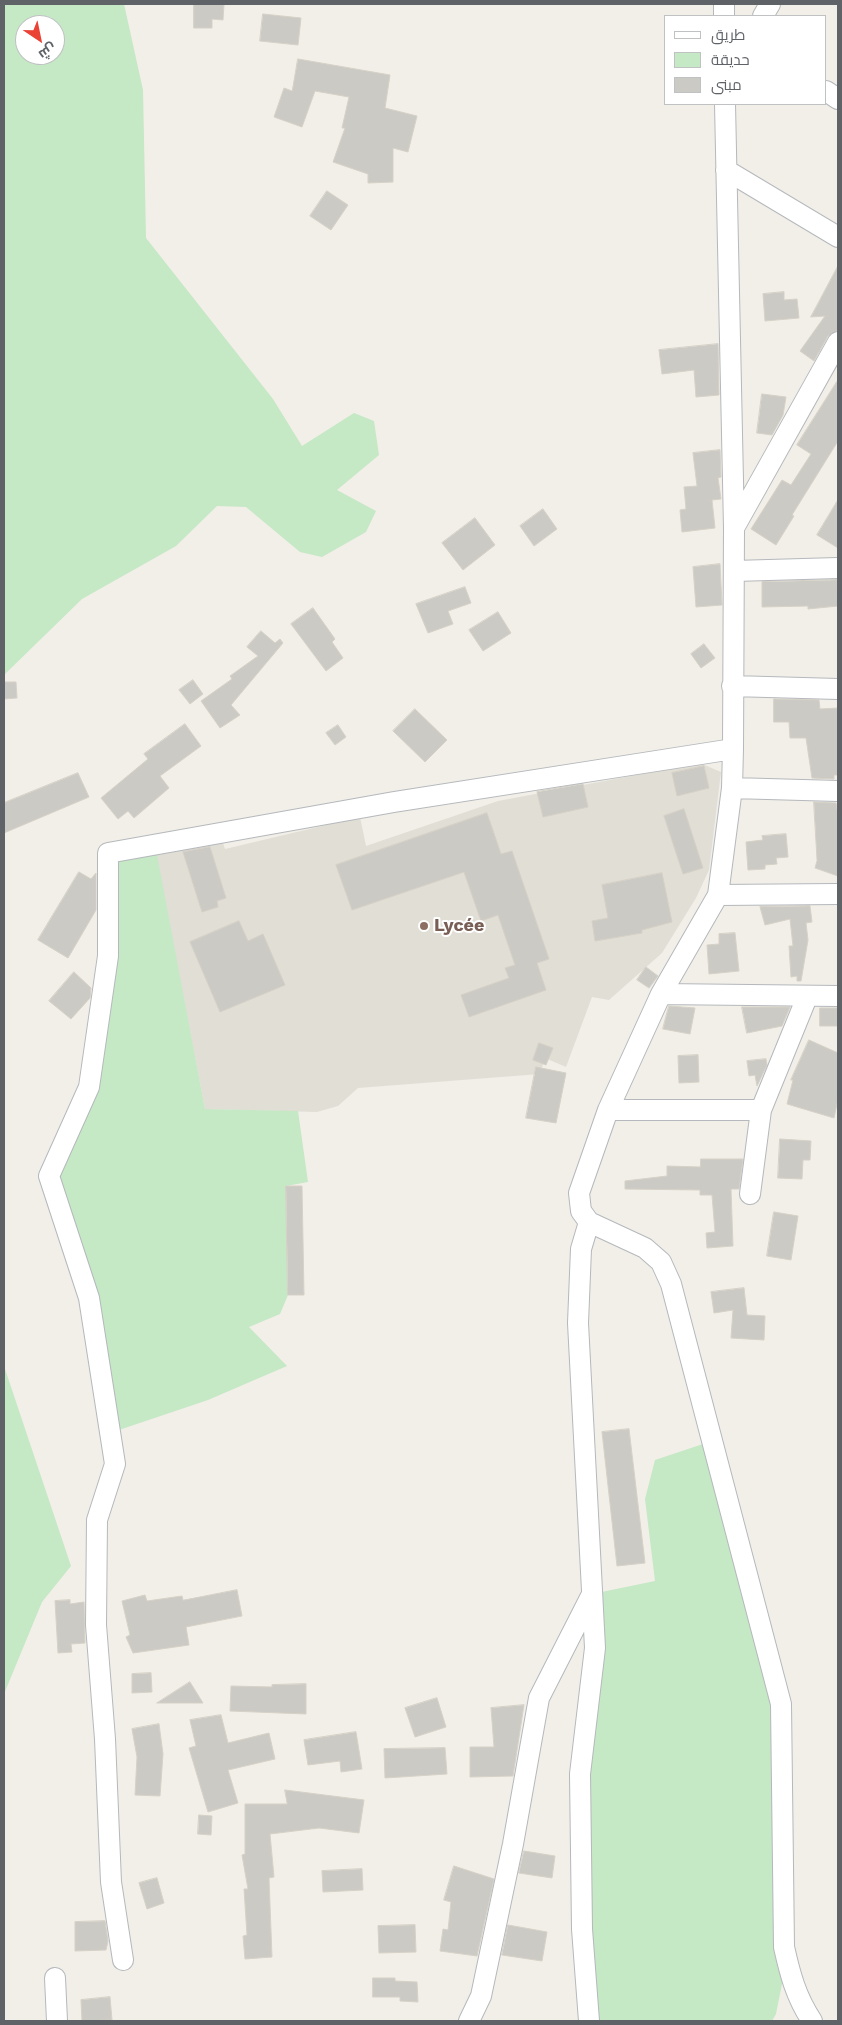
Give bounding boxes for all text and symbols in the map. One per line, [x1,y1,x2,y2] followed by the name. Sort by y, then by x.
[15,15,65,65] north arrow
[664,15,827,105] legend
[711,26,745,44] text: طريق
[36,40,60,63] text: ش
[711,51,750,69] text: حديقة
[711,76,742,94] text: مبنى
[434,915,484,937] place label: Lycée
[418,920,430,932] marker: Lycée

